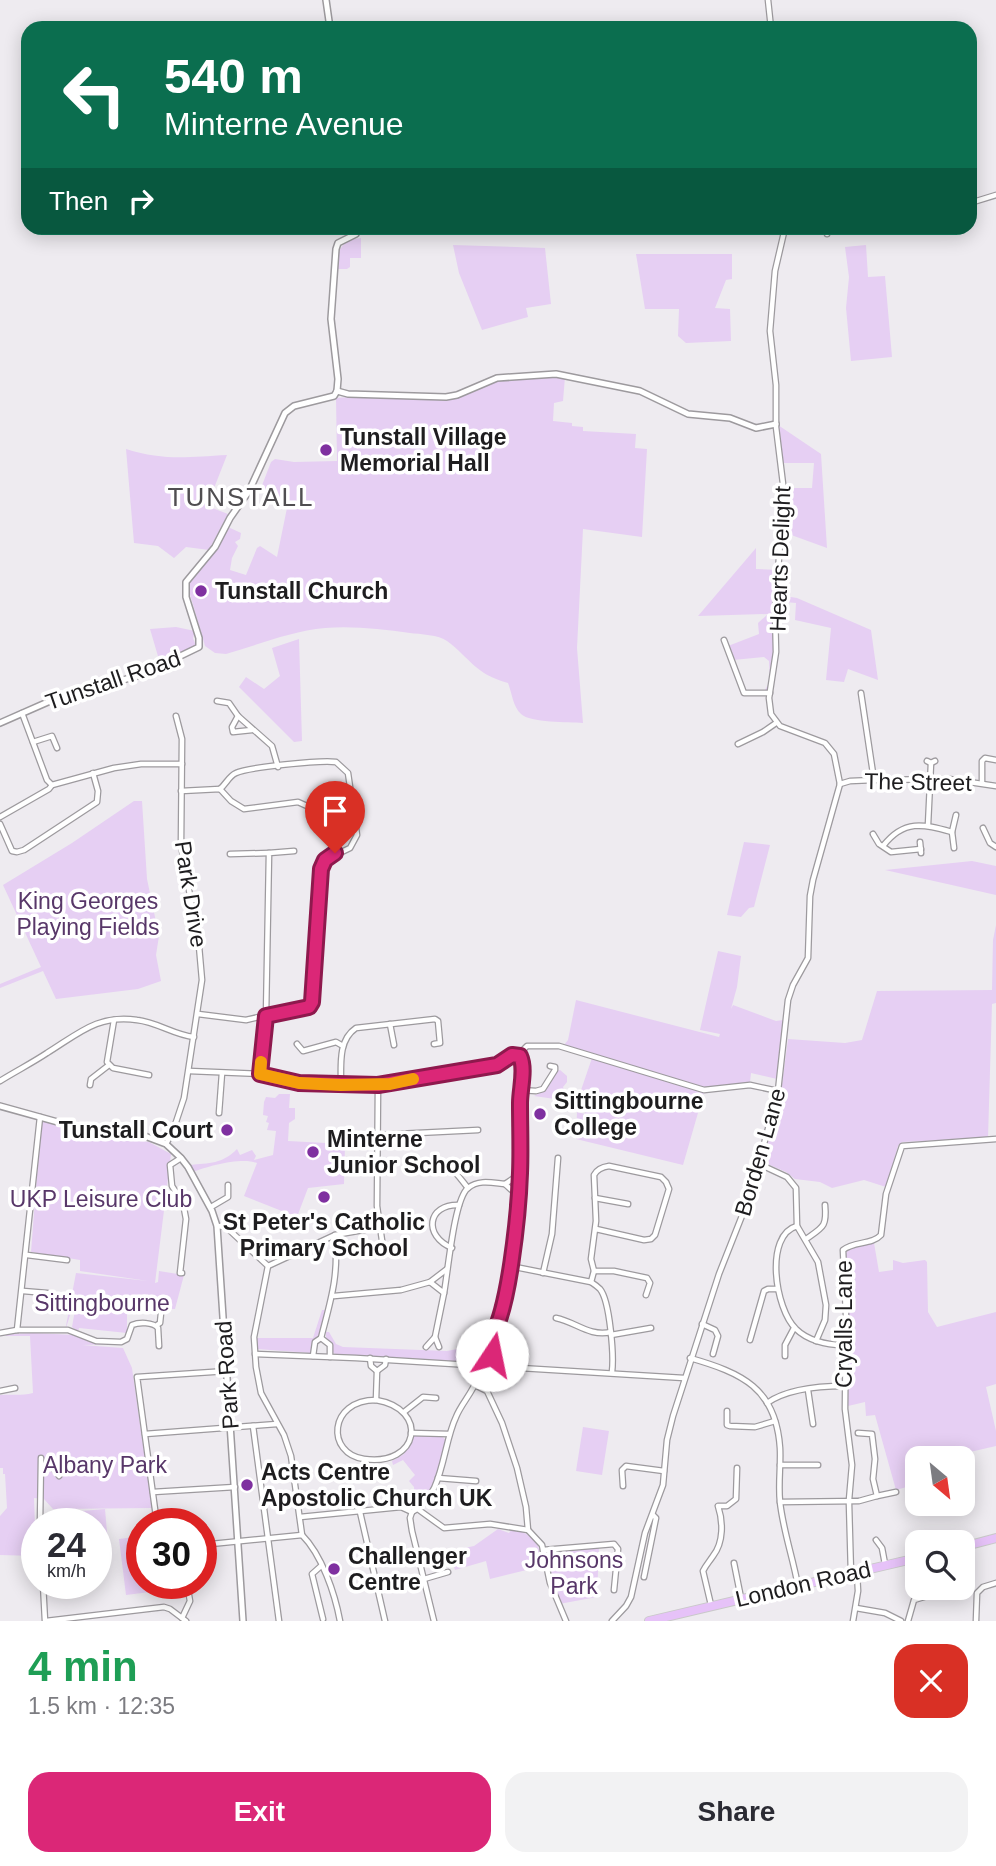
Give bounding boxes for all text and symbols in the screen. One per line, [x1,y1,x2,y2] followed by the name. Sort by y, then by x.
[49,49,140,140] icon: left
[164,49,303,103] text: 540 m
[164,106,404,142] text: Minterne Avenue
[122,182,160,220] icon: right
[49,186,108,216] text: Then
[340,424,507,476] place label: Tunstall Village Memorial Hall
[318,442,334,458] marker: Tunstall Village Memorial Hall
[168,482,315,512] district label: TUNSTALL
[764,485,796,632] street label: Hearts Delight
[215,578,388,604] place label: Tunstall Church
[193,583,209,599] marker: Tunstall Church
[42,645,184,715] street label: Tunstall Road
[864,768,973,796] street label: The Street
[305,781,365,853] pin
[316,792,354,830] icon: arrive
[170,839,212,949] street label: Park Drive
[16,888,160,940] park label: King Georges Playing Fields
[729,1085,791,1219] street label: Borden Lane
[554,1088,703,1140] place label: Sittingbourne College
[532,1106,548,1122] marker: Sittingbourne College
[59,1117,213,1143] place label: Tunstall Court
[219,1122,235,1138] marker: Tunstall Court
[327,1126,480,1178] place label: Minterne Junior School
[305,1144,321,1160] marker: Minterne Junior School
[10,1186,192,1212] park label: UKP Leisure Club
[316,1189,332,1205] marker: St Peter's Catholic Primary School
[223,1209,425,1261] place label: St Peter's Catholic Primary School
[831,1260,857,1388] street label: Cryalls Lane
[34,1290,170,1316] park label: Sittingbourne
[455,1318,529,1392] position arrow
[210,1320,244,1430] street label: Park Road
[905,1446,975,1516] north arrow
[905,1446,975,1600] map controls
[43,1452,167,1478] park label: Albany Park
[261,1459,493,1511] place label: Acts Centre Apostolic Church UK
[239,1477,255,1493] marker: Acts Centre Apostolic Church UK
[126,1508,217,1599] speed limit sign: 30
[47,1525,86,1564] text: 24
[905,1530,975,1600] button: search
[348,1543,467,1595] place label: Challenger Centre
[525,1547,623,1599] park label: Johnsons Park
[733,1556,873,1612] street label: London Road
[47,1561,86,1581] text: km/h
[326,1561,342,1577] marker: Challenger Centre
[28,1643,138,1690] text: 4 min
[894,1644,968,1718] button: close
[28,1693,175,1719] text: 1.5 km · 12:35
[28,1772,491,1852] button: Exit
[505,1772,968,1852] button: Share

